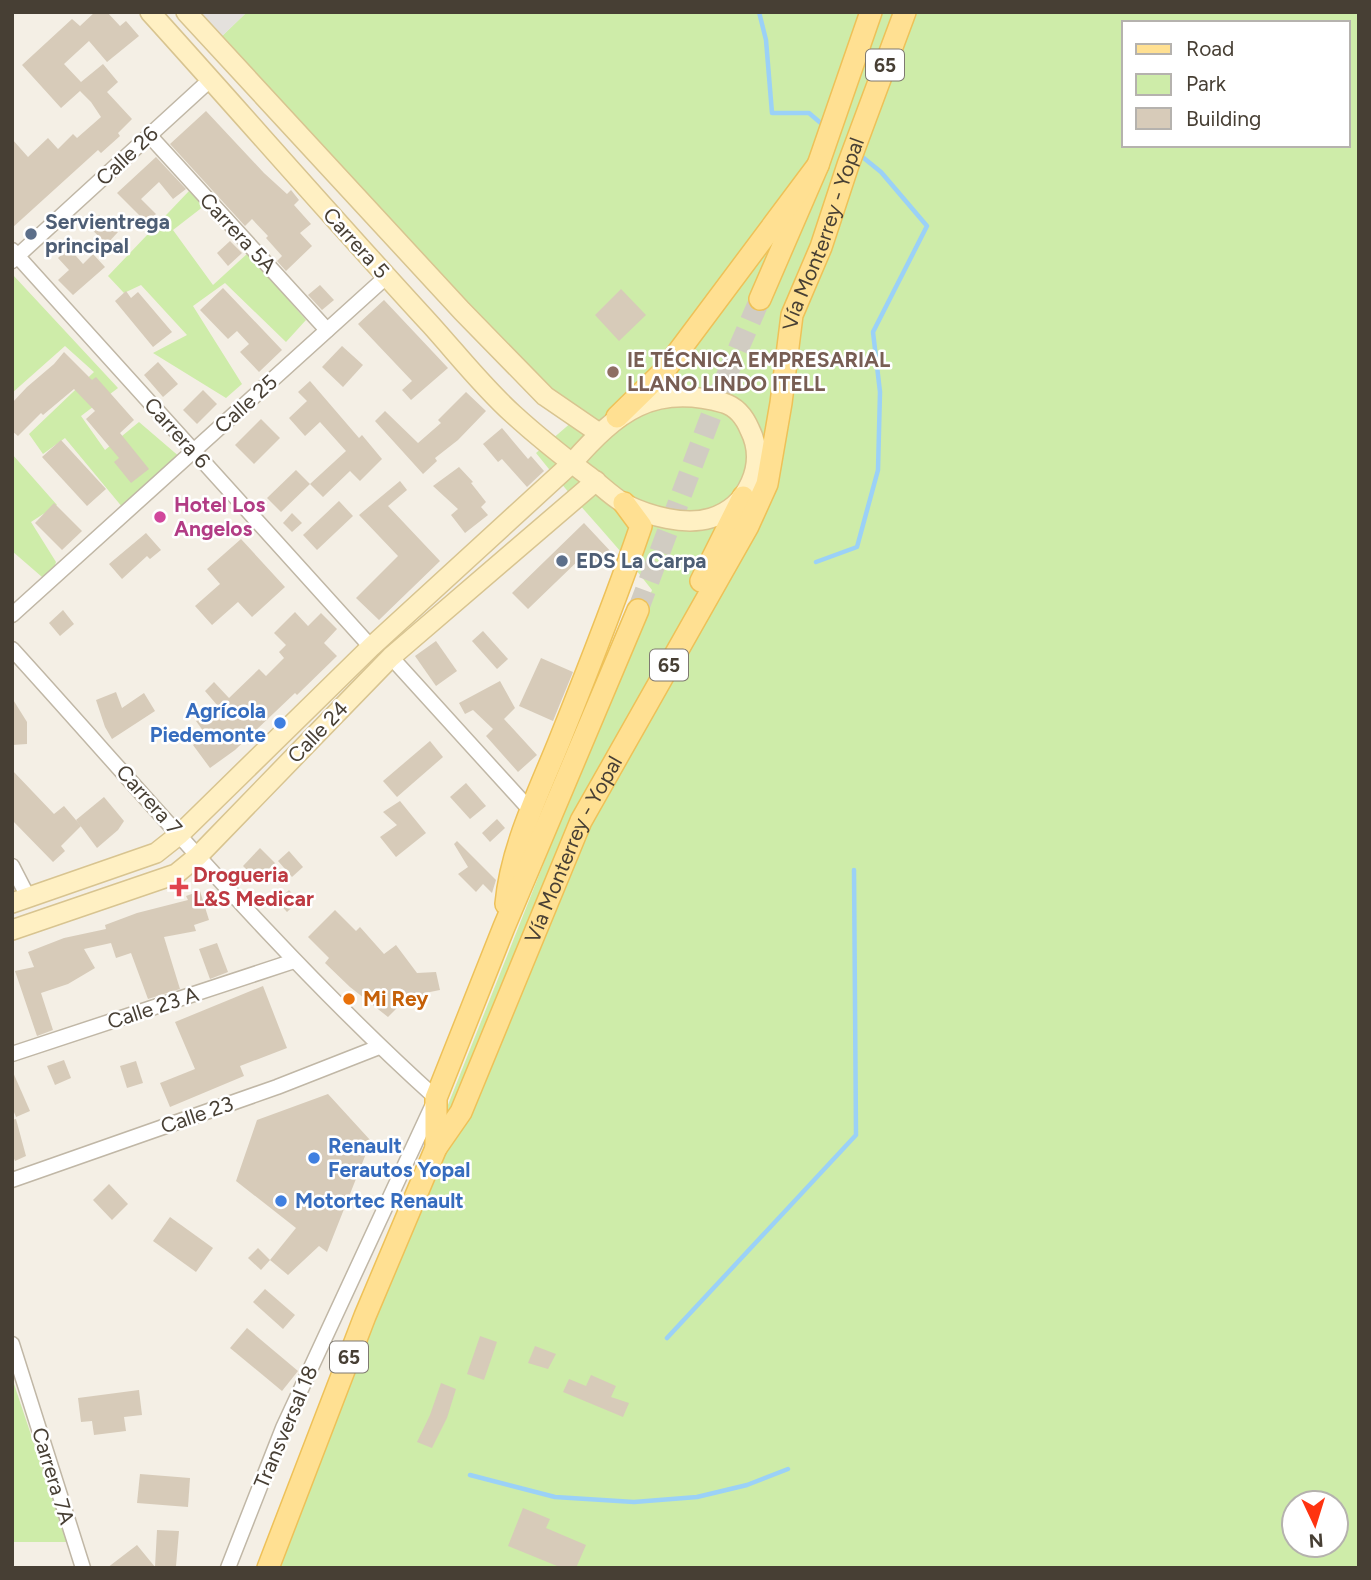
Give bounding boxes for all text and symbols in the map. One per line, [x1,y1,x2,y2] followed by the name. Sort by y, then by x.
[1122,21,1350,147] legend
[1186,36,1234,61] text: Road
[866,50,904,80] road number: 65
[1186,71,1227,96] text: Park
[1186,106,1261,131] text: Building
[91,121,163,190] street label: Calle 26
[777,134,869,331] street label: Vía Monterrey - Yopal
[195,187,282,278] street label: Carrera 5A
[318,202,395,283] street label: Carrera 5
[45,209,170,258] place label: Servientrega principal
[23,226,39,242] marker: Servientrega principal
[627,347,890,396] place label: IE TÉCNICA EMPRESARIAL LLANO LINDO ITELL
[605,364,621,380] marker: IE TÉCNICA EMPRESARIAL LLANO LINDO ITELL
[209,369,282,438] street label: Calle 25
[139,392,216,473] street label: Carrera 6
[174,492,265,541] place label: Hotel Los Angelos
[152,509,168,525] marker: Hotel Los Angelos
[576,548,706,573] place label: EDS La Carpa
[554,553,570,569] marker: EDS La Carpa
[650,650,688,680] road number: 65
[282,695,353,768] street label: Calle 24
[150,698,266,747] place label: Agrícola Piedemonte
[272,715,288,731] marker: Agrícola Piedemonte
[519,751,627,946] street label: Vía Monterrey - Yopal
[111,759,187,840] street label: Carrera 7
[193,862,314,911] place label: Drogueria L&S Medicar
[171,879,187,895] marker: Drogueria L&S Medicar
[104,981,202,1034] street label: Calle 23 A
[363,986,429,1011] place label: Mi Rey
[341,991,357,1007] marker: Mi Rey
[157,1091,236,1139] street label: Calle 23
[328,1133,470,1182] place label: Renault Ferautos Yopal
[306,1150,322,1166] marker: Renault Ferautos Yopal
[295,1188,464,1213] place label: Motortec Renault
[273,1193,289,1209] marker: Motortec Renault
[330,1342,368,1372] road number: 65
[248,1362,323,1492] street label: Transversal 18
[27,1424,80,1527] street label: Carrera 7A
[1280,1489,1350,1559] north arrow
[1308,1528,1324,1552] text: N

